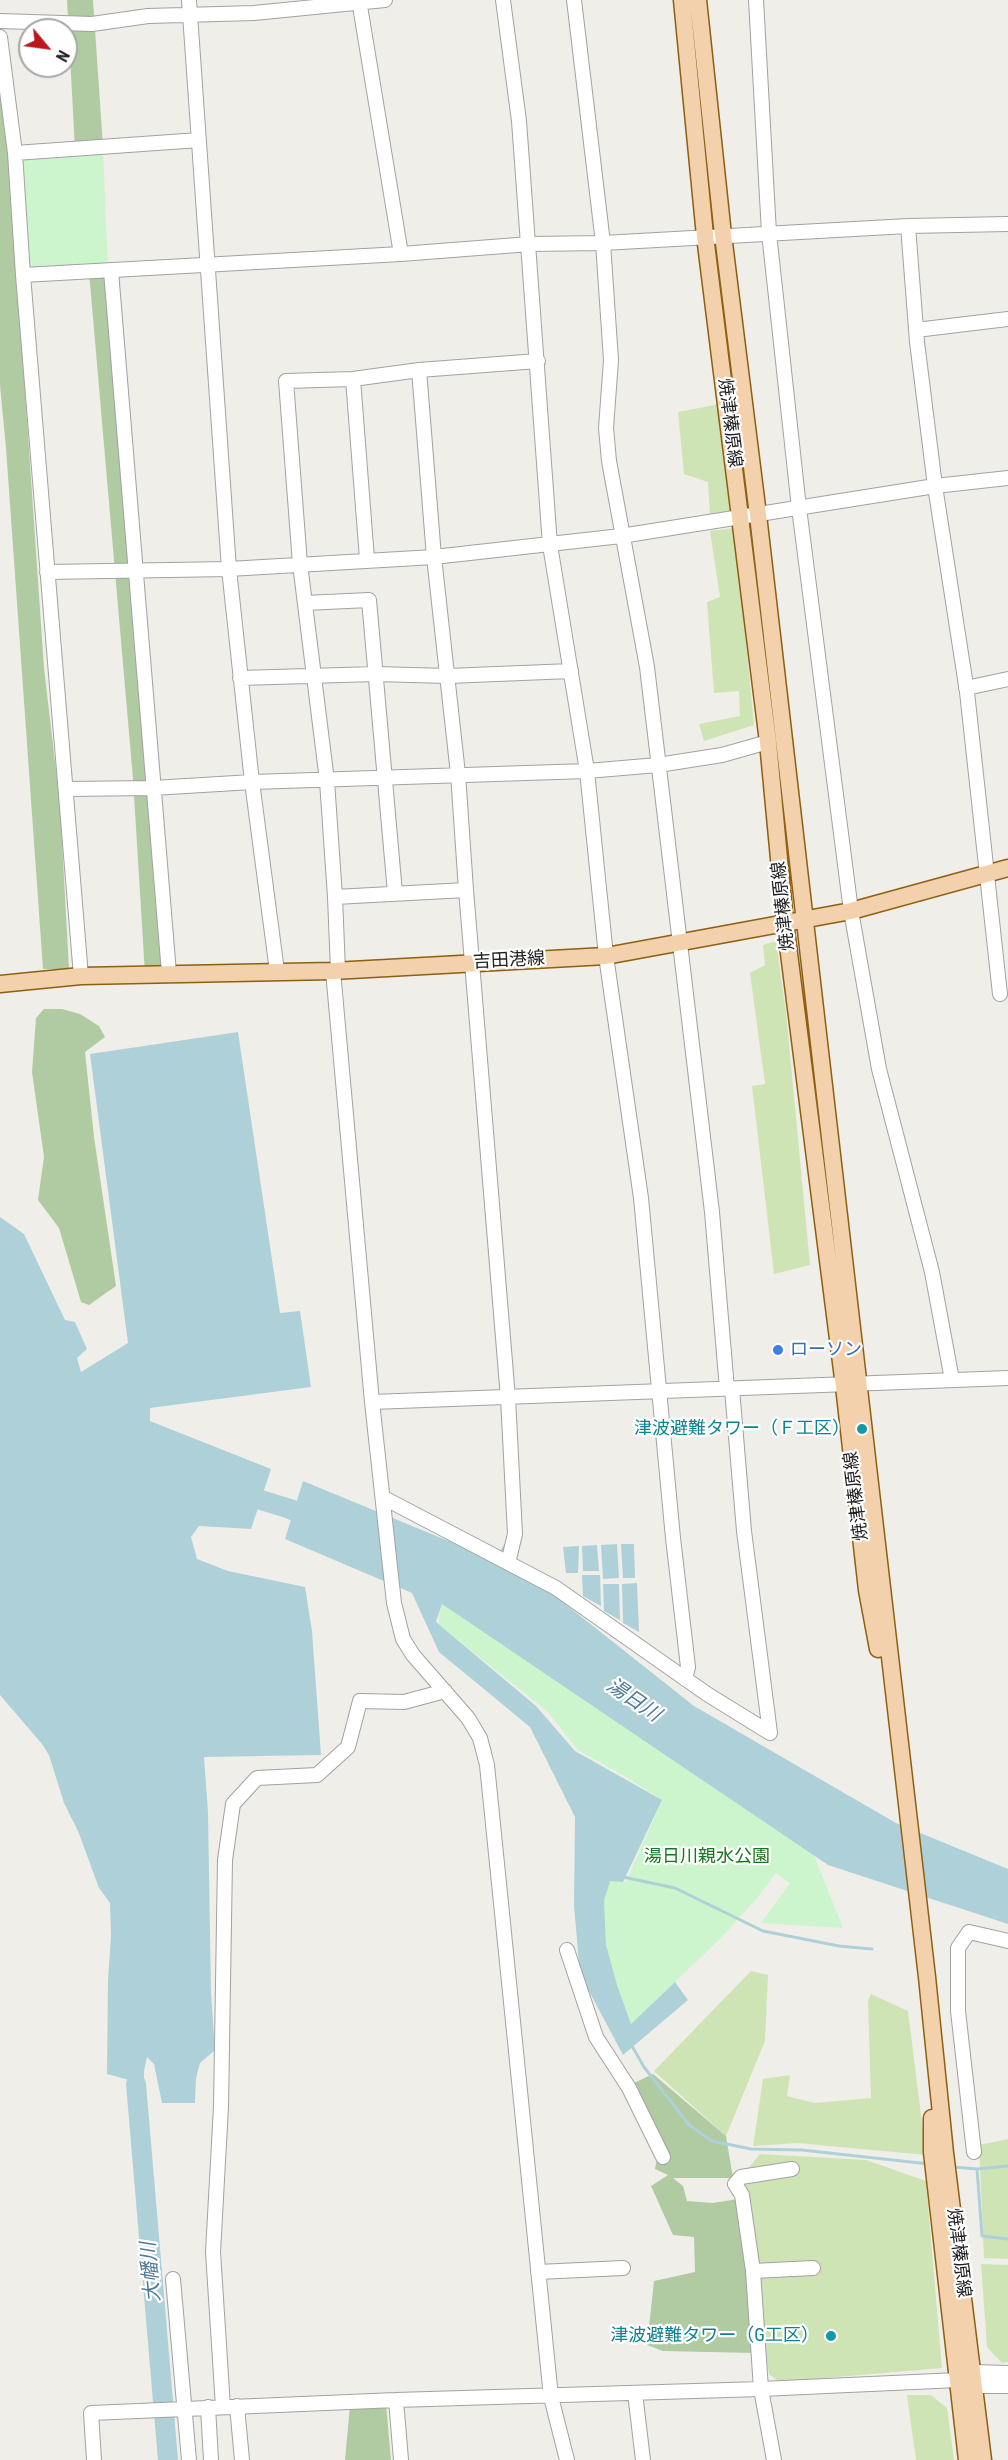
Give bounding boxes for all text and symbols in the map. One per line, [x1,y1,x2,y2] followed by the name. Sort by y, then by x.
[18,18,78,78] north arrow
[52,47,73,65] text: N
[713,377,745,469] street label: 焼津榛原線
[769,860,799,952] street label: 焼津榛原線
[472,948,546,974] street label: 吉田港線
[790,1339,862,1361] place label: ローソン
[771,1343,785,1357] marker: ローソン
[634,1418,850,1440] place label: 津波避難タワー（Ｆ工区）
[855,1422,869,1436] marker: 津波避難タワー（Ｆ工区）
[841,1450,873,1542] street label: 焼津榛原線
[601,1674,665,1728] water label: 湯日川
[644,1846,770,1868] park label: 湯日川親水公園
[942,2207,974,2299] street label: 焼津榛原線
[137,2241,167,2303] water label: 大幡川
[610,2325,819,2347] place label: 津波避難タワー（G工区）
[824,2329,838,2343] marker: 津波避難タワー（G工区）

